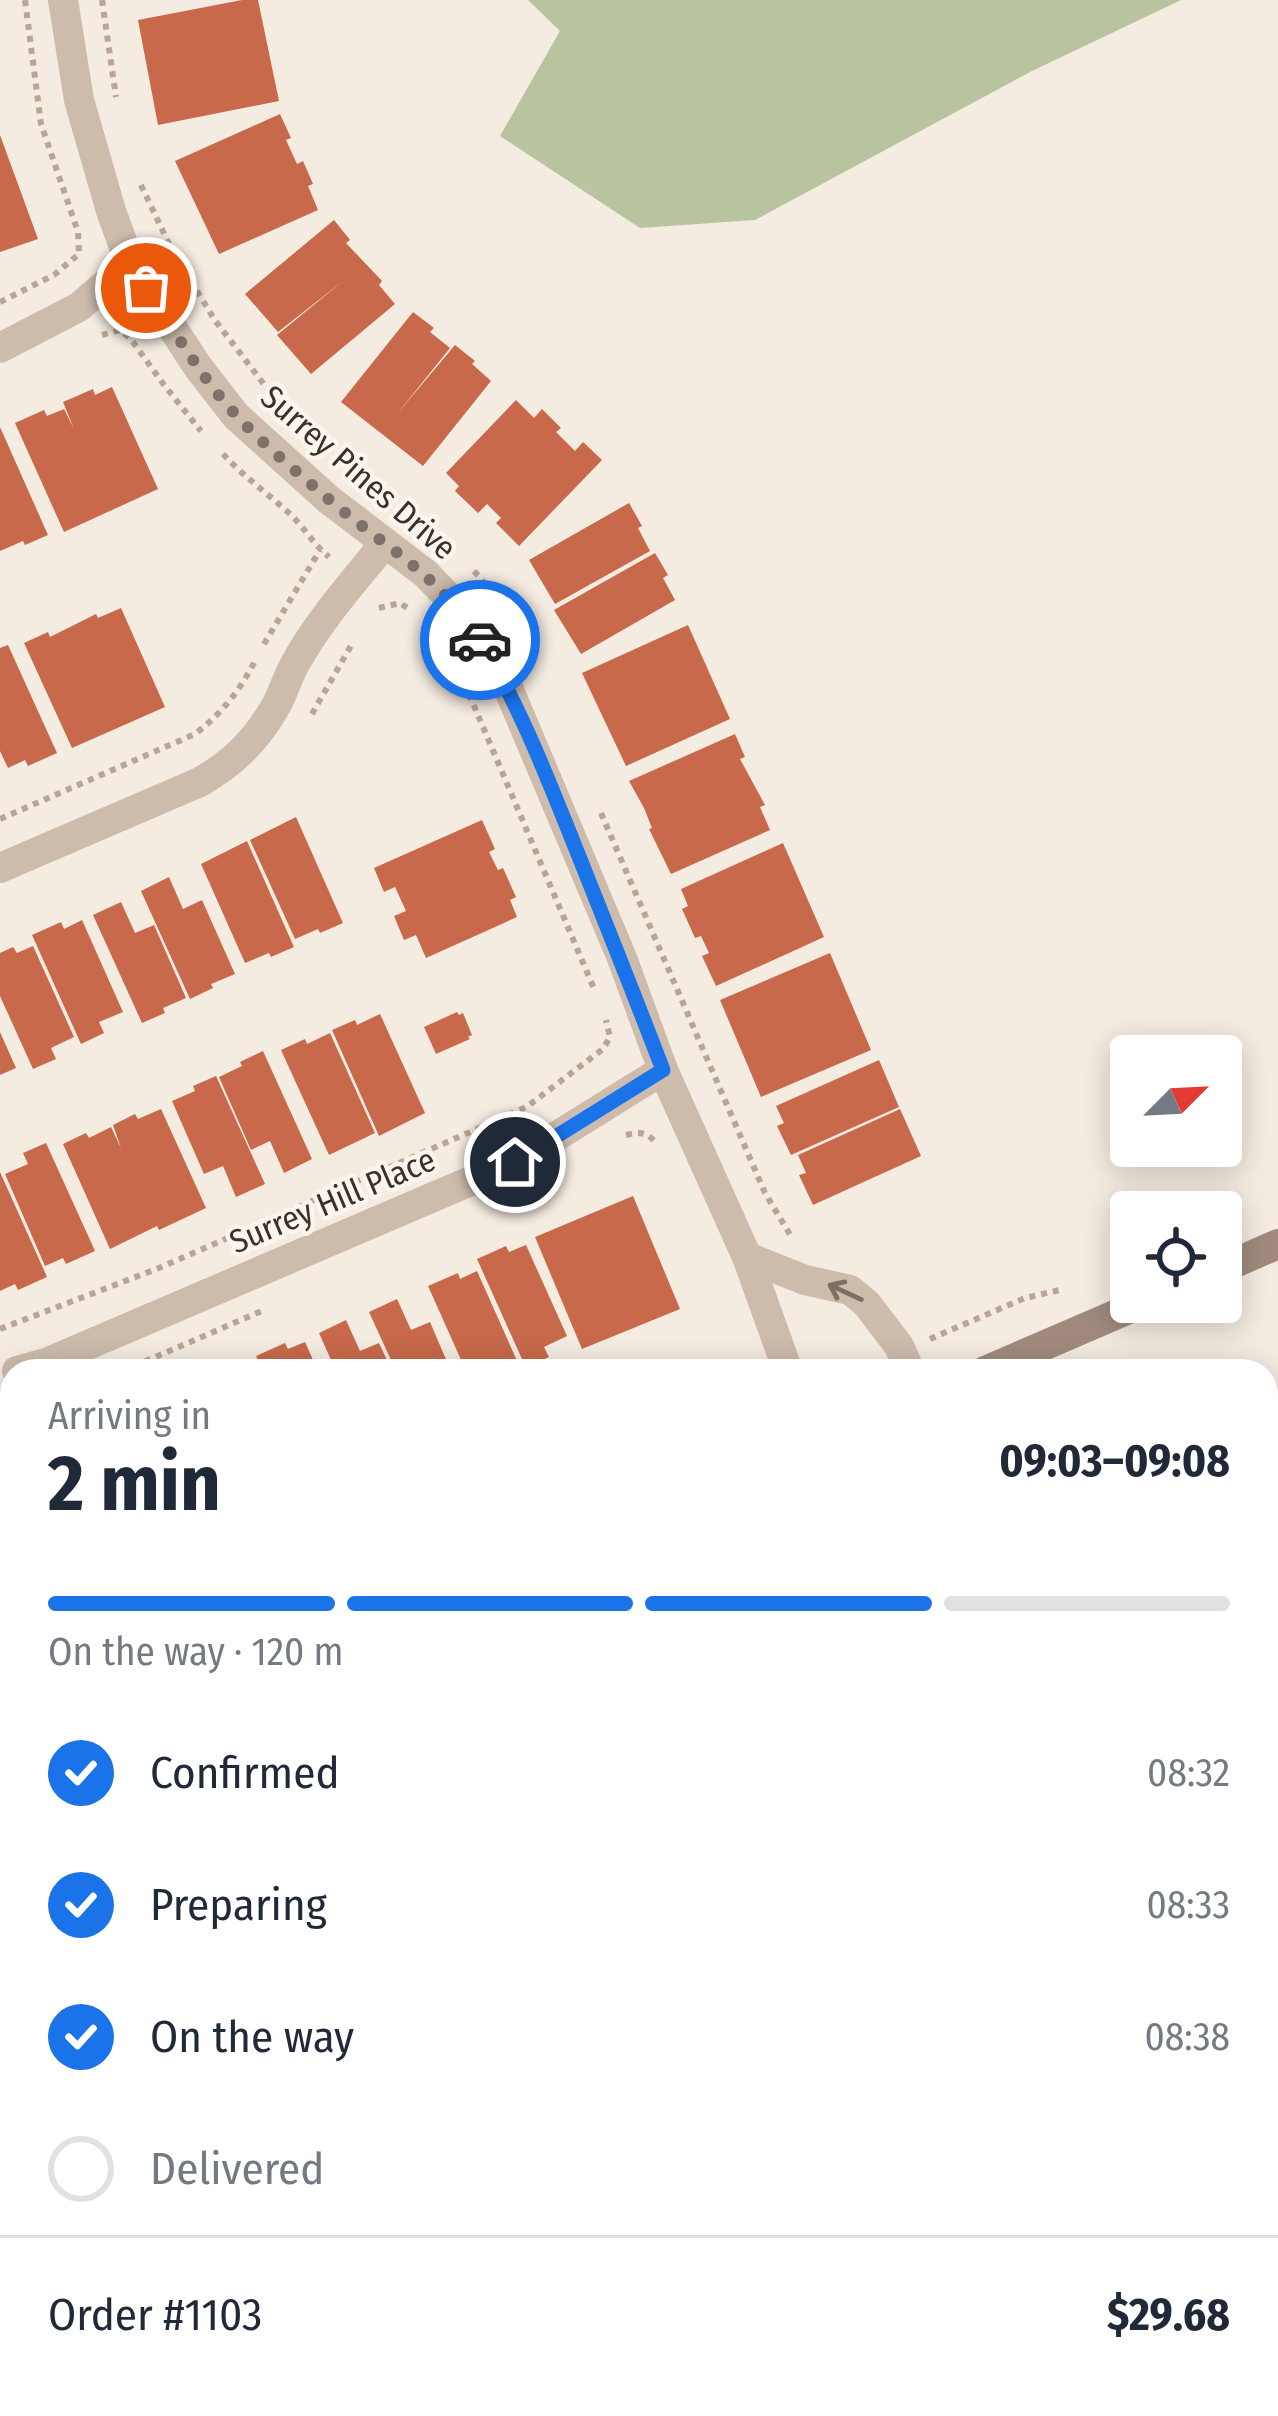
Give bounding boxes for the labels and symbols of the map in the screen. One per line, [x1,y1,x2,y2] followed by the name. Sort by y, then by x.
[95,237,197,339] pin
[253,377,464,568] street label: Surrey Pines Drive
[420,580,540,700] courier
[1110,1035,1242,1167] north arrow
[464,1111,566,1213] pin
[224,1140,441,1262] street label: Surrey Hill Place
[828,1280,864,1302] one-way arrow

